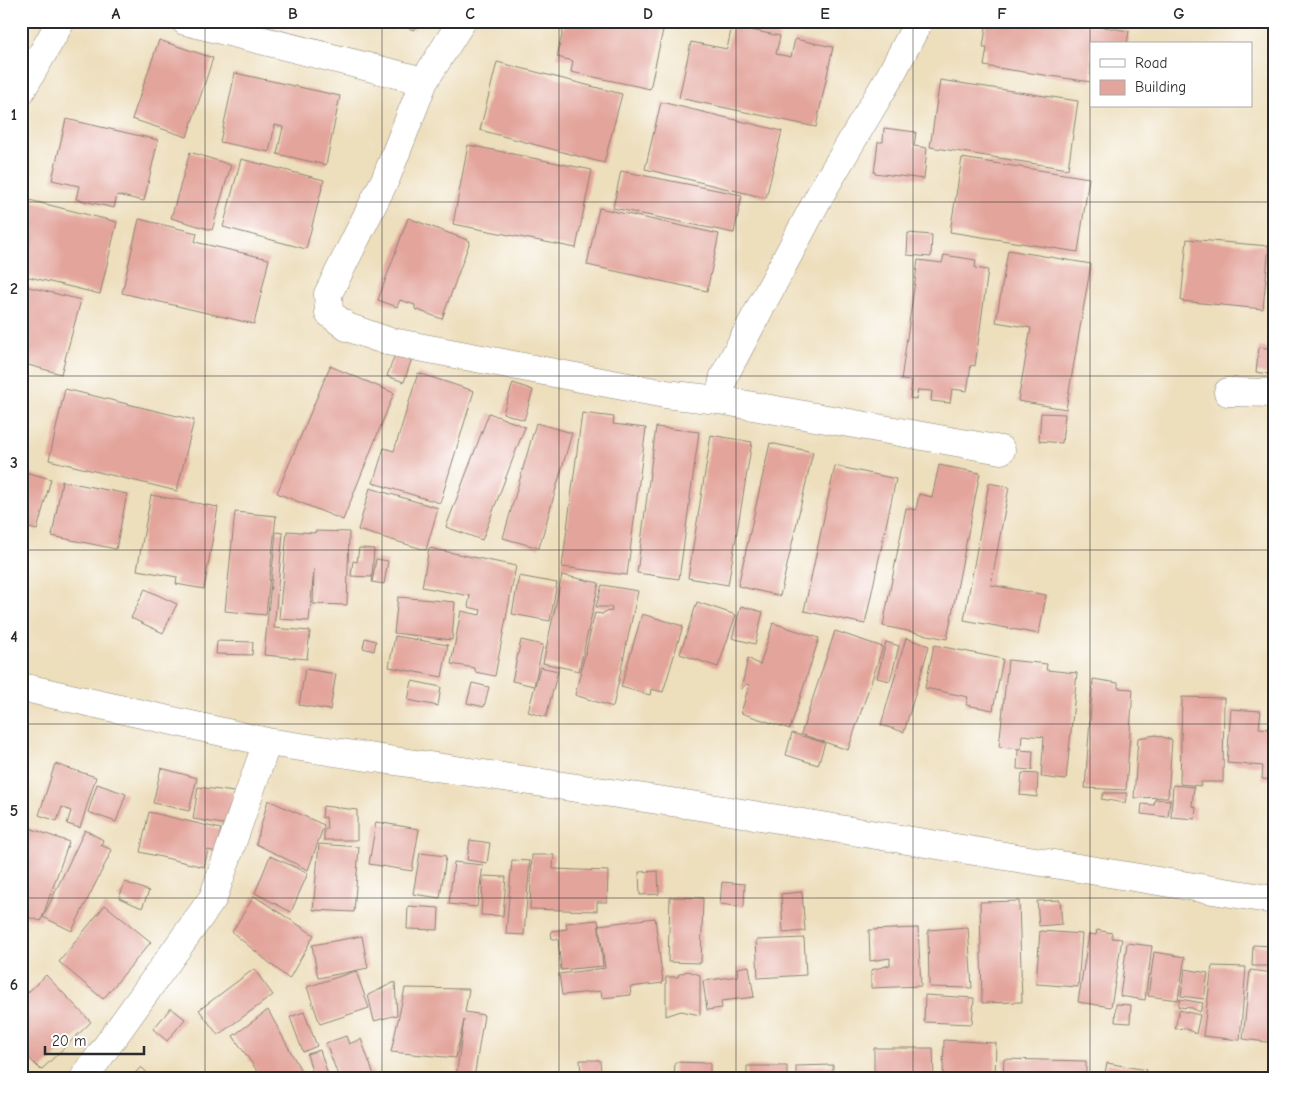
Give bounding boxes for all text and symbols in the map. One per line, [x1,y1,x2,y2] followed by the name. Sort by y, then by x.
[112,5,121,23] text: A
[288,5,298,23] text: B
[465,5,475,23] text: C
[643,5,653,23] text: D
[820,5,830,23] text: E
[997,5,1007,23] text: F
[1173,5,1185,23] text: G
[1090,42,1252,108] legend
[1135,54,1167,72] text: Road
[1135,78,1186,96] text: Building
[11,106,17,124] text: 1
[10,280,18,298] text: 2
[10,454,18,472] text: 3
[10,628,18,646] text: 4
[10,802,18,820] text: 5
[10,976,18,994] text: 6
[45,1024,144,1056] scale bar
[52,1032,86,1050] text: 20 m

